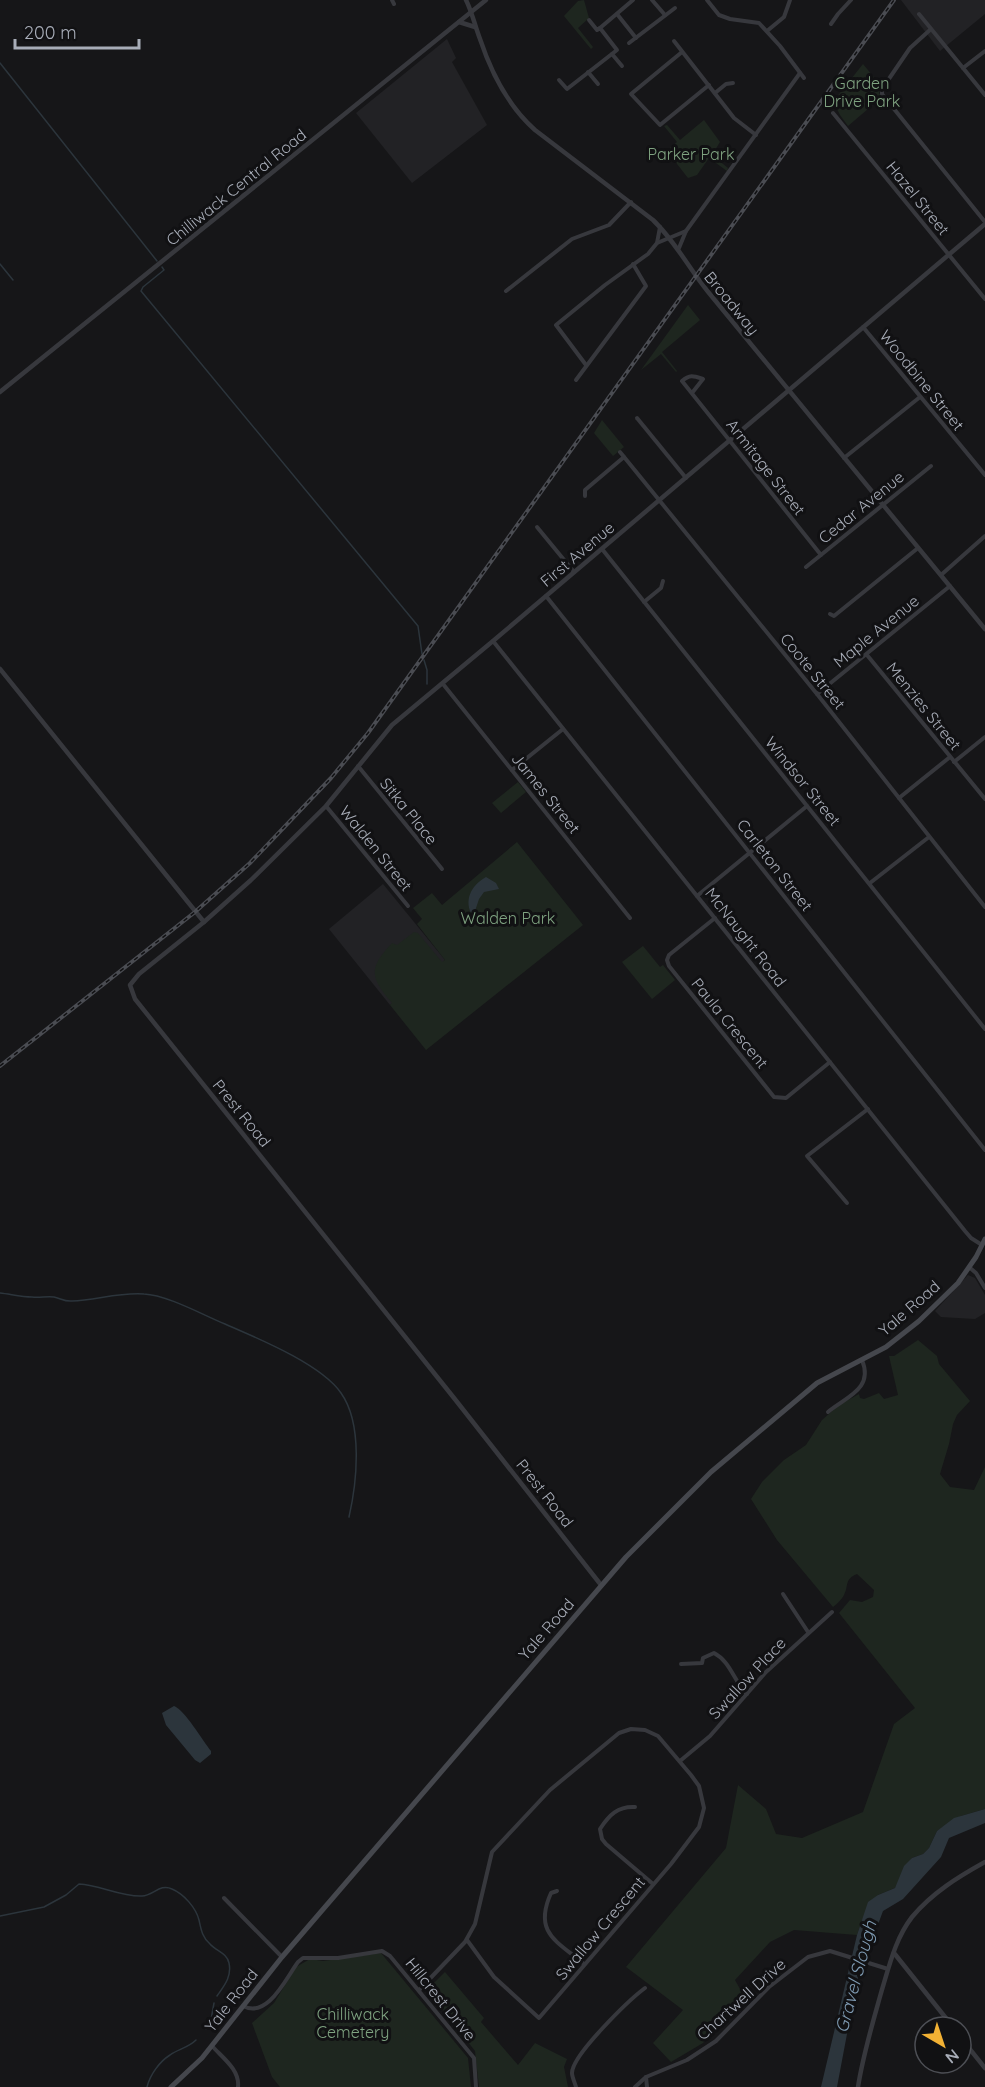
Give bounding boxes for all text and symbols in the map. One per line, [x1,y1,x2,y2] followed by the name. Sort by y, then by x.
[15,12,140,50] scale bar
[24,21,77,44] text: 200 m
[824,73,900,111] park label: Garden Drive Park
[162,124,310,250] street label: Chilliwack Central Road
[648,144,734,164] park label: Parker Park
[882,157,954,239] street label: Hazel Street
[700,267,764,339] street label: Broadway
[875,326,969,434] street label: Woodbine Street
[722,415,810,519] street label: Armitage Street
[814,466,908,548] street label: Cedar Avenue
[536,517,618,591] street label: First Avenue
[829,590,923,672] street label: Maple Avenue
[776,629,850,713] street label: Coote Street
[882,658,966,754] street label: Menzies Street
[761,732,845,830] street label: Windsor Street
[507,749,585,837] street label: James Street
[376,773,442,849] street label: Sitka Place
[335,801,417,895] street label: Walden Street
[733,815,817,915] street label: Carleton Street
[701,883,791,991] street label: McNaught Road
[461,908,555,928] park label: Walden Park
[687,974,773,1072] street label: Paula Crescent
[209,1075,275,1151] street label: Prest Road
[874,1276,944,1340] street label: Yale Road
[512,1455,578,1531] street label: Prest Road
[514,1594,578,1664] street label: Yale Road
[704,1633,790,1723] street label: Swallow Place
[551,1872,649,1984] street label: Swallow Crescent
[830,1918,882,2035] water label: Gravel Slough
[401,1953,481,2045] street label: Hillcrest Drive
[692,1954,790,2044] street label: Chartwell Drive
[200,1964,262,2036] street label: Yale Road
[317,2004,389,2042] park label: Chilliwack Cemetery
[913,2015,973,2075] north arrow
[942,2045,963,2068] text: N

